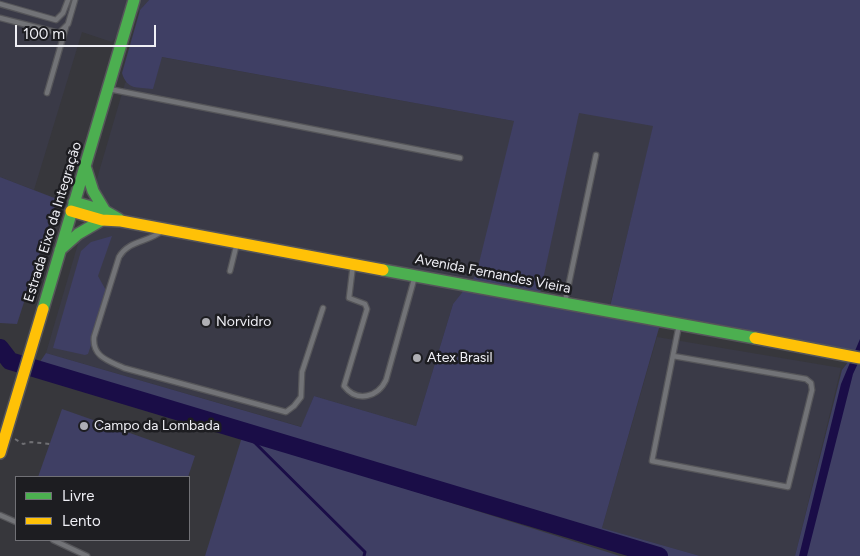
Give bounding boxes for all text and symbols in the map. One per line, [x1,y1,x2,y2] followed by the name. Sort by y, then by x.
[18,15,159,47] scale bar
[23,25,65,43] text: 100 m
[21,140,85,304] street label: Estrada Eixo da Integração
[414,251,572,297] street label: Avenida Fernandes Vieira
[216,314,271,330] place label: Norvidro
[200,316,212,328] marker: Norvidro
[427,350,493,366] place label: Atex Brasil
[411,352,423,364] marker: Atex Brasil
[94,418,220,434] place label: Campo da Lombada
[78,420,90,432] marker: Campo da Lombada
[15,476,190,541] legend
[62,487,94,505] text: Livre
[62,512,101,530] text: Lento

